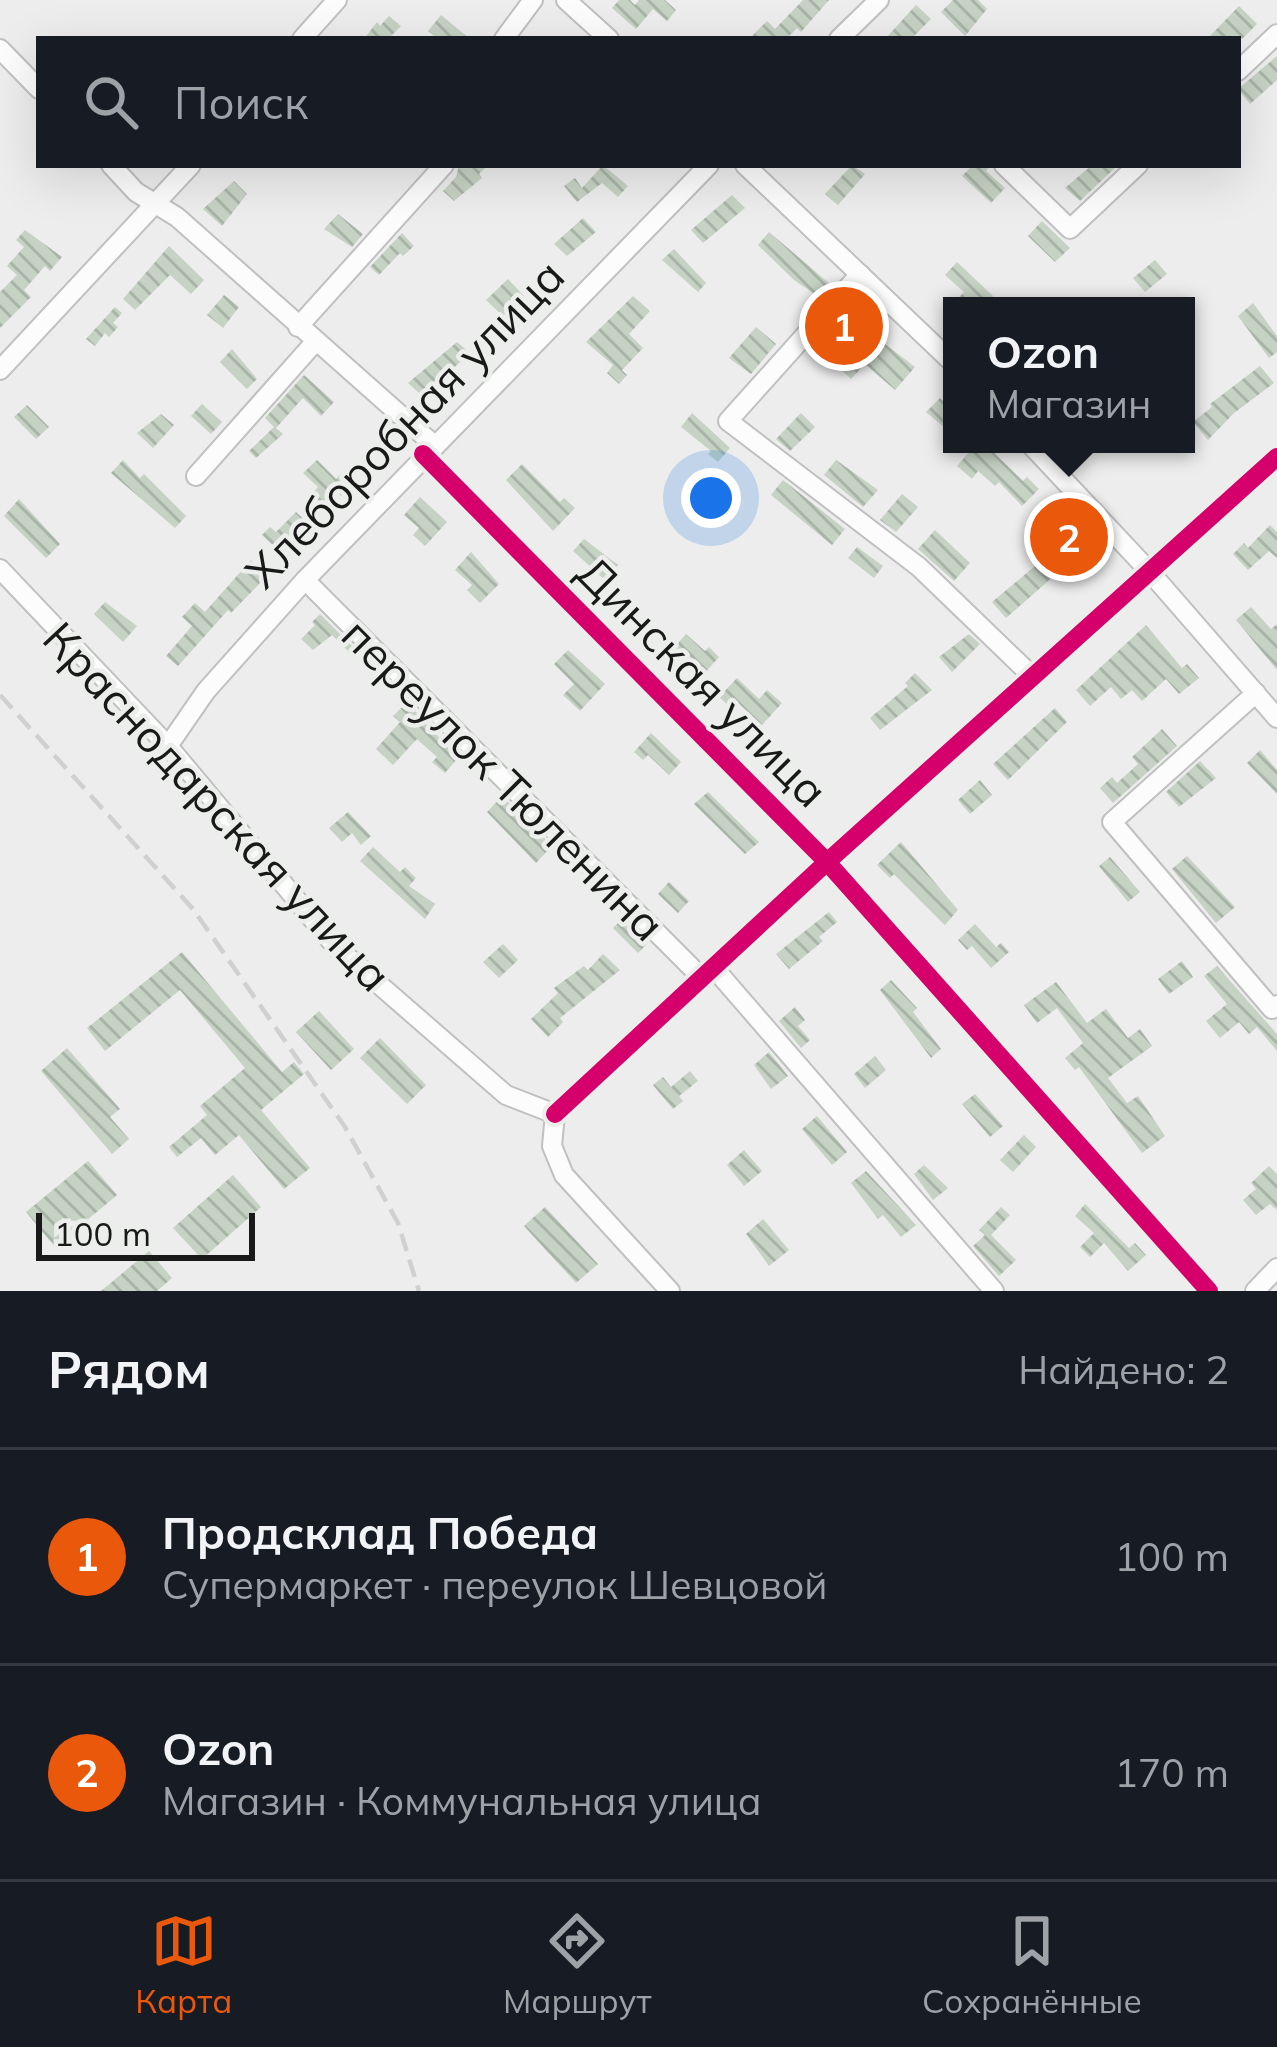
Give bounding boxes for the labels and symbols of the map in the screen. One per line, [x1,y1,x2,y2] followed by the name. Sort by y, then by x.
[233,247,575,599] street label: Хлеборобная улица
[805,281,883,371] pin: 1
[681,468,741,528] your location
[1030,492,1108,582] pin: 2
[566,544,840,818] street label: Динская улица
[331,606,677,952] street label: переулок Тюленина
[32,610,404,1002] street label: Краснодарская улица
[36,1207,255,1260] scale bar

